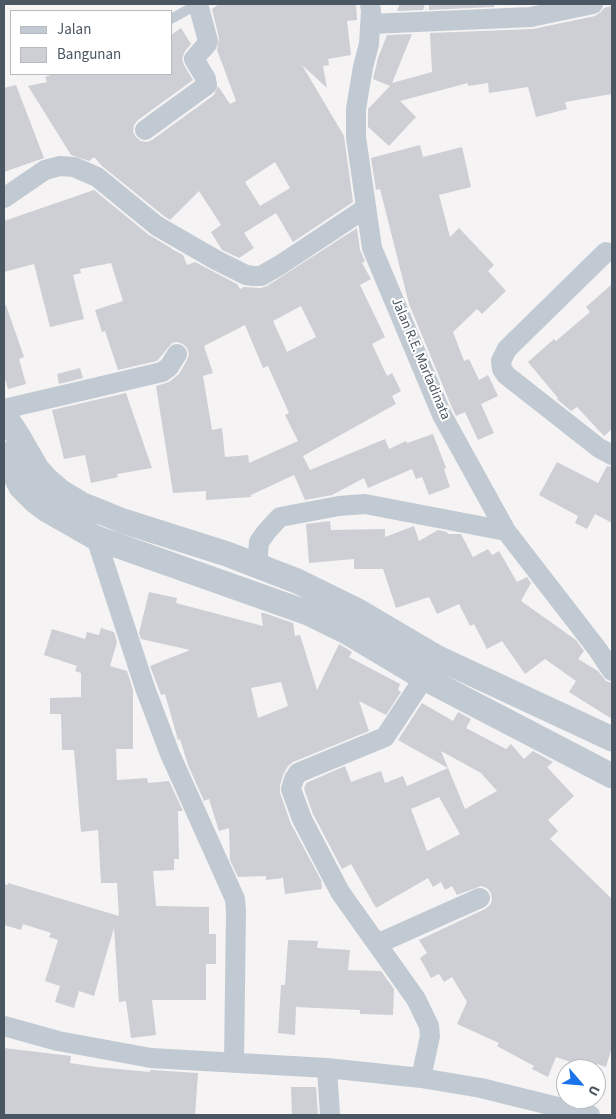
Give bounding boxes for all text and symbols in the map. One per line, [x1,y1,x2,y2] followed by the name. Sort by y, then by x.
[10,10,172,75] legend
[57,19,91,40] text: Jalan
[57,44,121,65] text: Bangunan
[387,296,453,422] street label: Jalan R.E. Martadinata
[556,1059,606,1109] north arrow
[582,1082,604,1099] text: U

